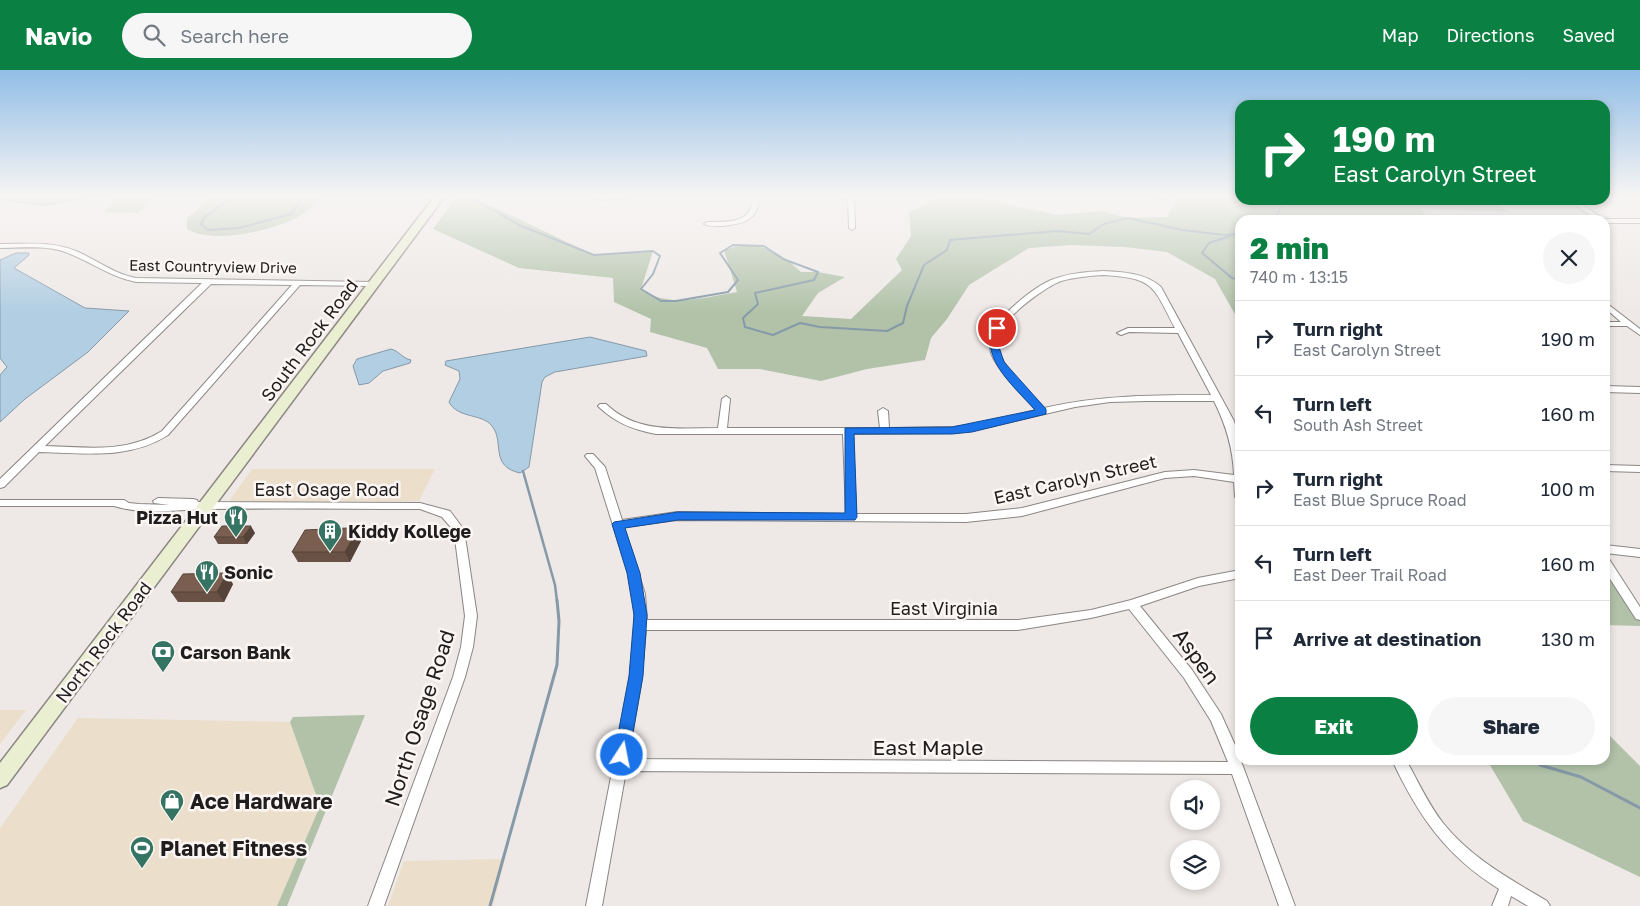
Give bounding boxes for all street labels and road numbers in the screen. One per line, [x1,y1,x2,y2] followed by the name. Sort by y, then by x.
[129,256,297,276] street label: East Countryview Drive
[256,275,362,405] street label: South Rock Road
[991,450,1159,508] street label: East Carolyn Street
[254,478,400,500] street label: East Osage Road
[50,577,156,707] street label: North Rock Road
[890,597,998,619] street label: East Virginia
[1168,623,1226,689] street label: Aspen
[378,626,460,810] street label: North Osage Road
[873,734,983,760] street label: East Maple

